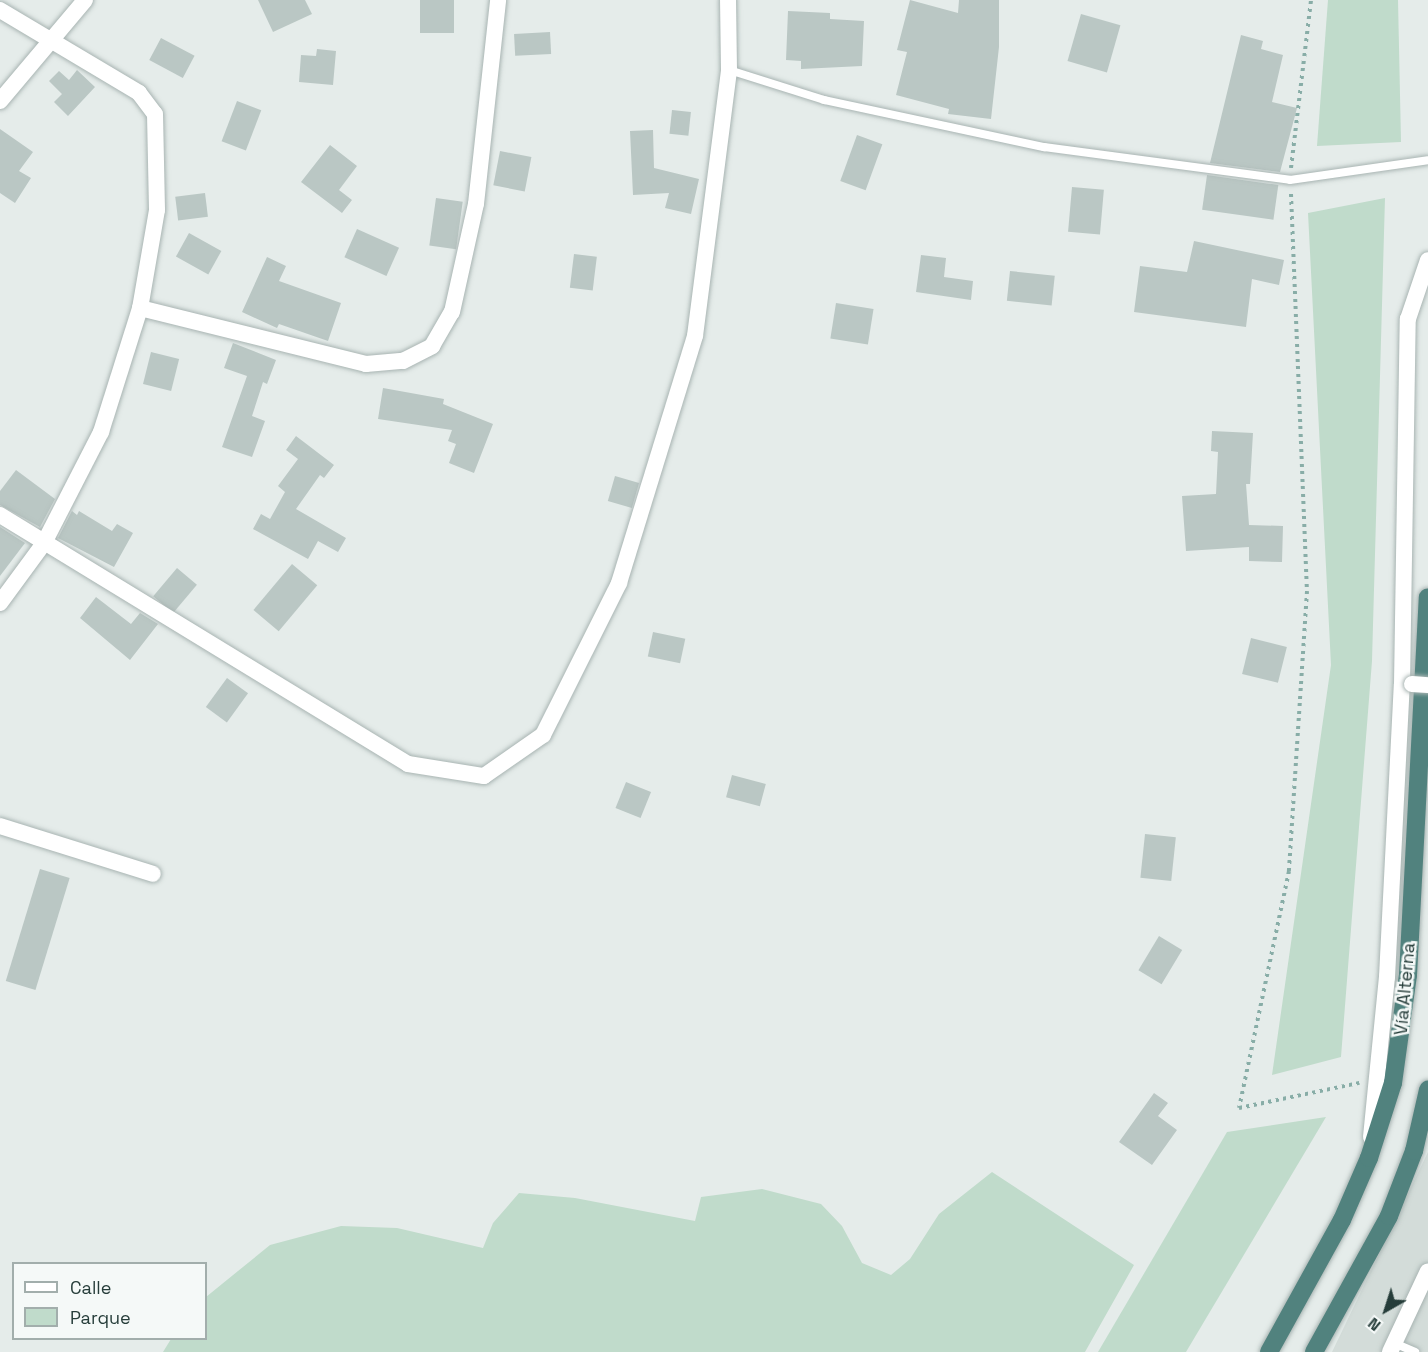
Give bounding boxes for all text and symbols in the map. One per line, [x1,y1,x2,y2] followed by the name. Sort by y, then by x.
[1390,942,1420,1036] street label: Vía Alterna
[12,1262,207,1340] legend
[70,1276,111,1299] text: Calle
[1356,1280,1416,1340] north arrow
[70,1306,131,1329] text: Parque
[1364,1313,1385,1336] text: N

